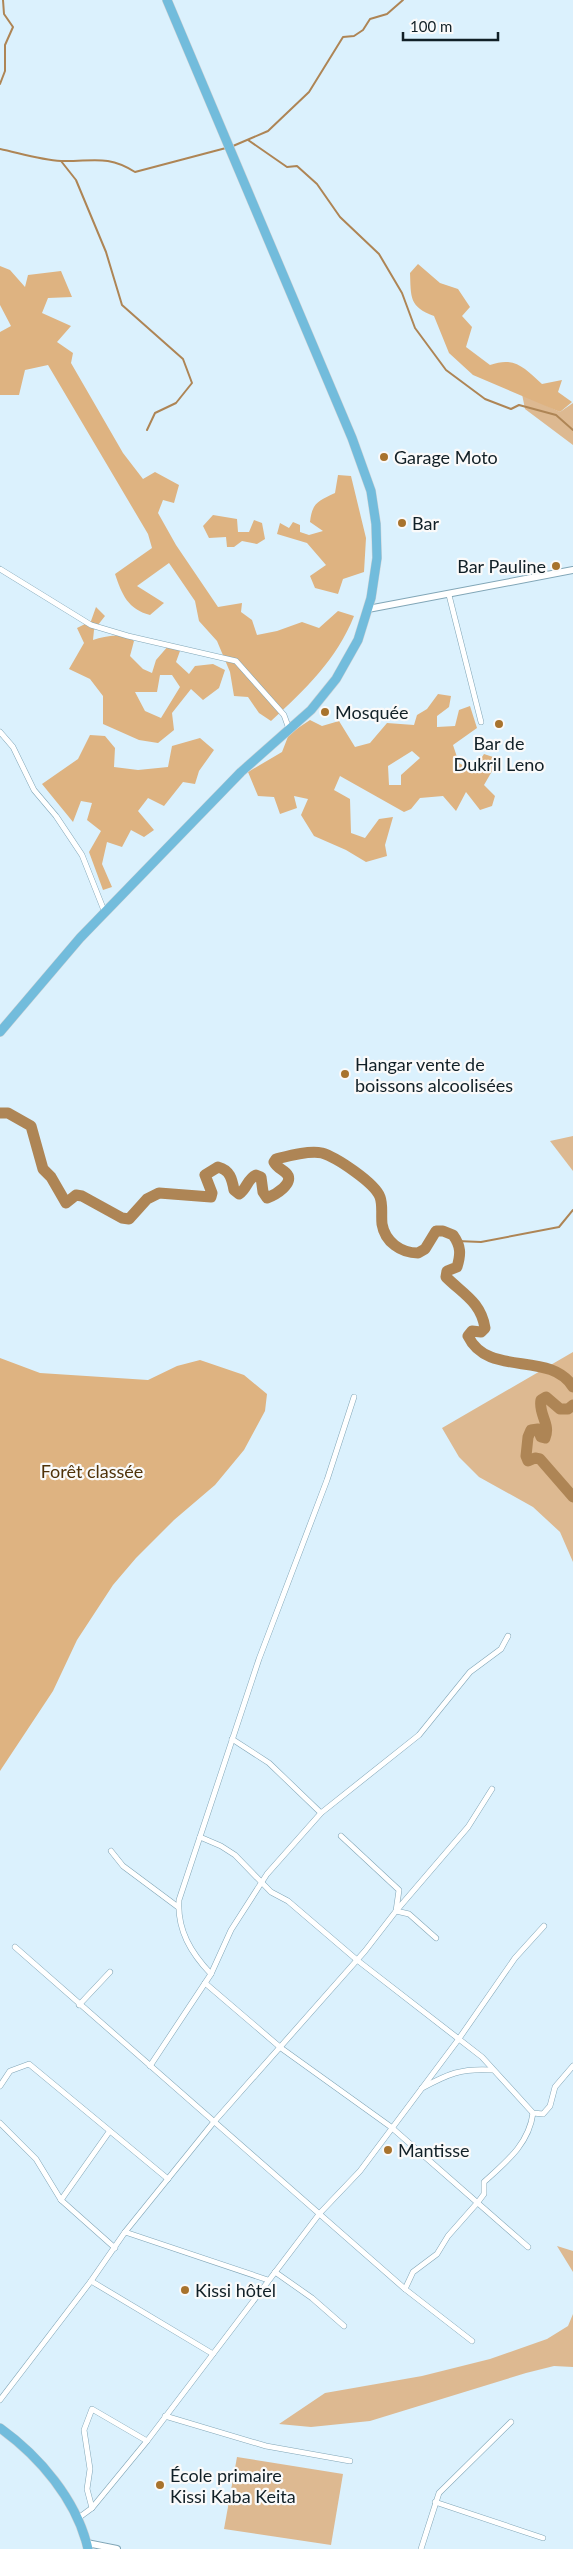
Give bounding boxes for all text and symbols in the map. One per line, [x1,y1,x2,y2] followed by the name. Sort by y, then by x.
[403,10,498,42] scale bar
[410,17,452,35] text: 100 m
[394,446,498,468] place label: Garage Moto
[378,451,390,463] marker: Garage Moto
[412,512,439,534] place label: Bar
[396,517,408,529] marker: Bar
[457,555,546,577] place label: Bar Pauline
[550,560,562,572] marker: Bar Pauline
[335,701,409,723] place label: Mosquée
[319,706,331,718] marker: Mosquée
[493,718,505,730] marker: Bar de Dukril Leno
[454,732,544,775] place label: Bar de Dukril Leno
[355,1053,513,1096] place label: Hangar vente de boissons alcoolisées
[339,1068,351,1080] marker: Hangar vente de boissons alcoolisées
[41,1460,143,1482] park label: Forêt classée
[398,2139,470,2161] place label: Mantisse
[382,2144,394,2156] marker: Mantisse
[195,2279,276,2301] place label: Kissi hôtel
[179,2284,191,2296] marker: Kissi hôtel
[170,2464,296,2507] place label: École primaire Kissi Kaba Keita
[154,2479,166,2491] marker: École primaire Kissi Kaba Keita

